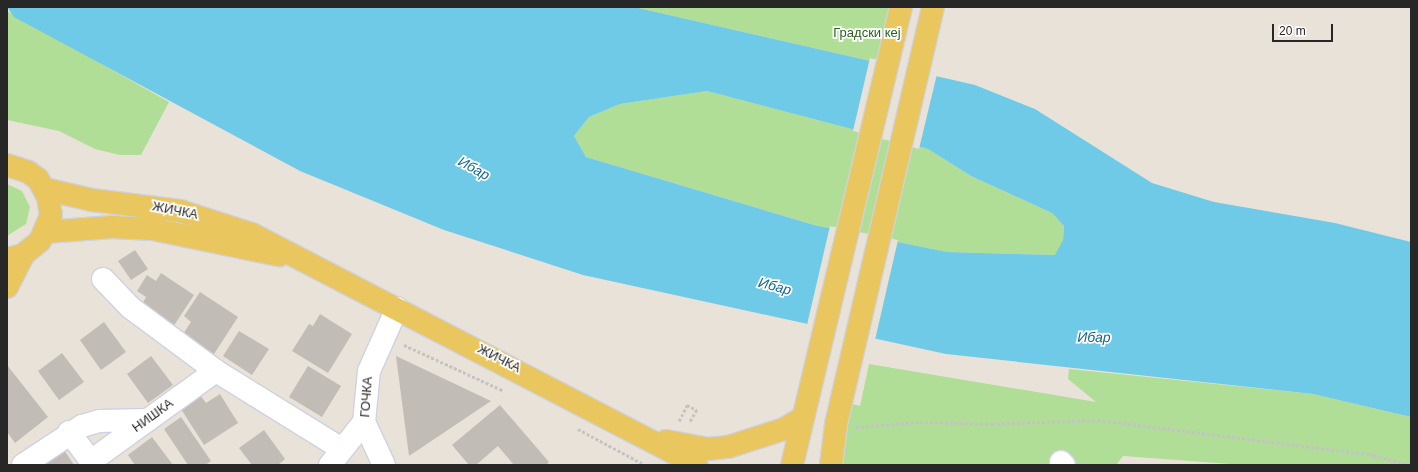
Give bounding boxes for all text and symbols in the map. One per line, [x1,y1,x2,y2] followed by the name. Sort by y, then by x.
[1274,16,1335,42] scale bar
[1279,24,1306,38] text: 20 m
[833,25,901,41] park label: Градски кеј
[455,153,493,183] water label: Ибар
[151,199,199,223] street label: ЖИЧКА
[757,274,793,298] water label: Ибар
[1077,328,1111,346] water label: Ибар
[475,342,523,376] street label: ЖИЧКА
[358,376,376,418] street label: ГОЧКА
[129,396,177,436] street label: НИШКА

